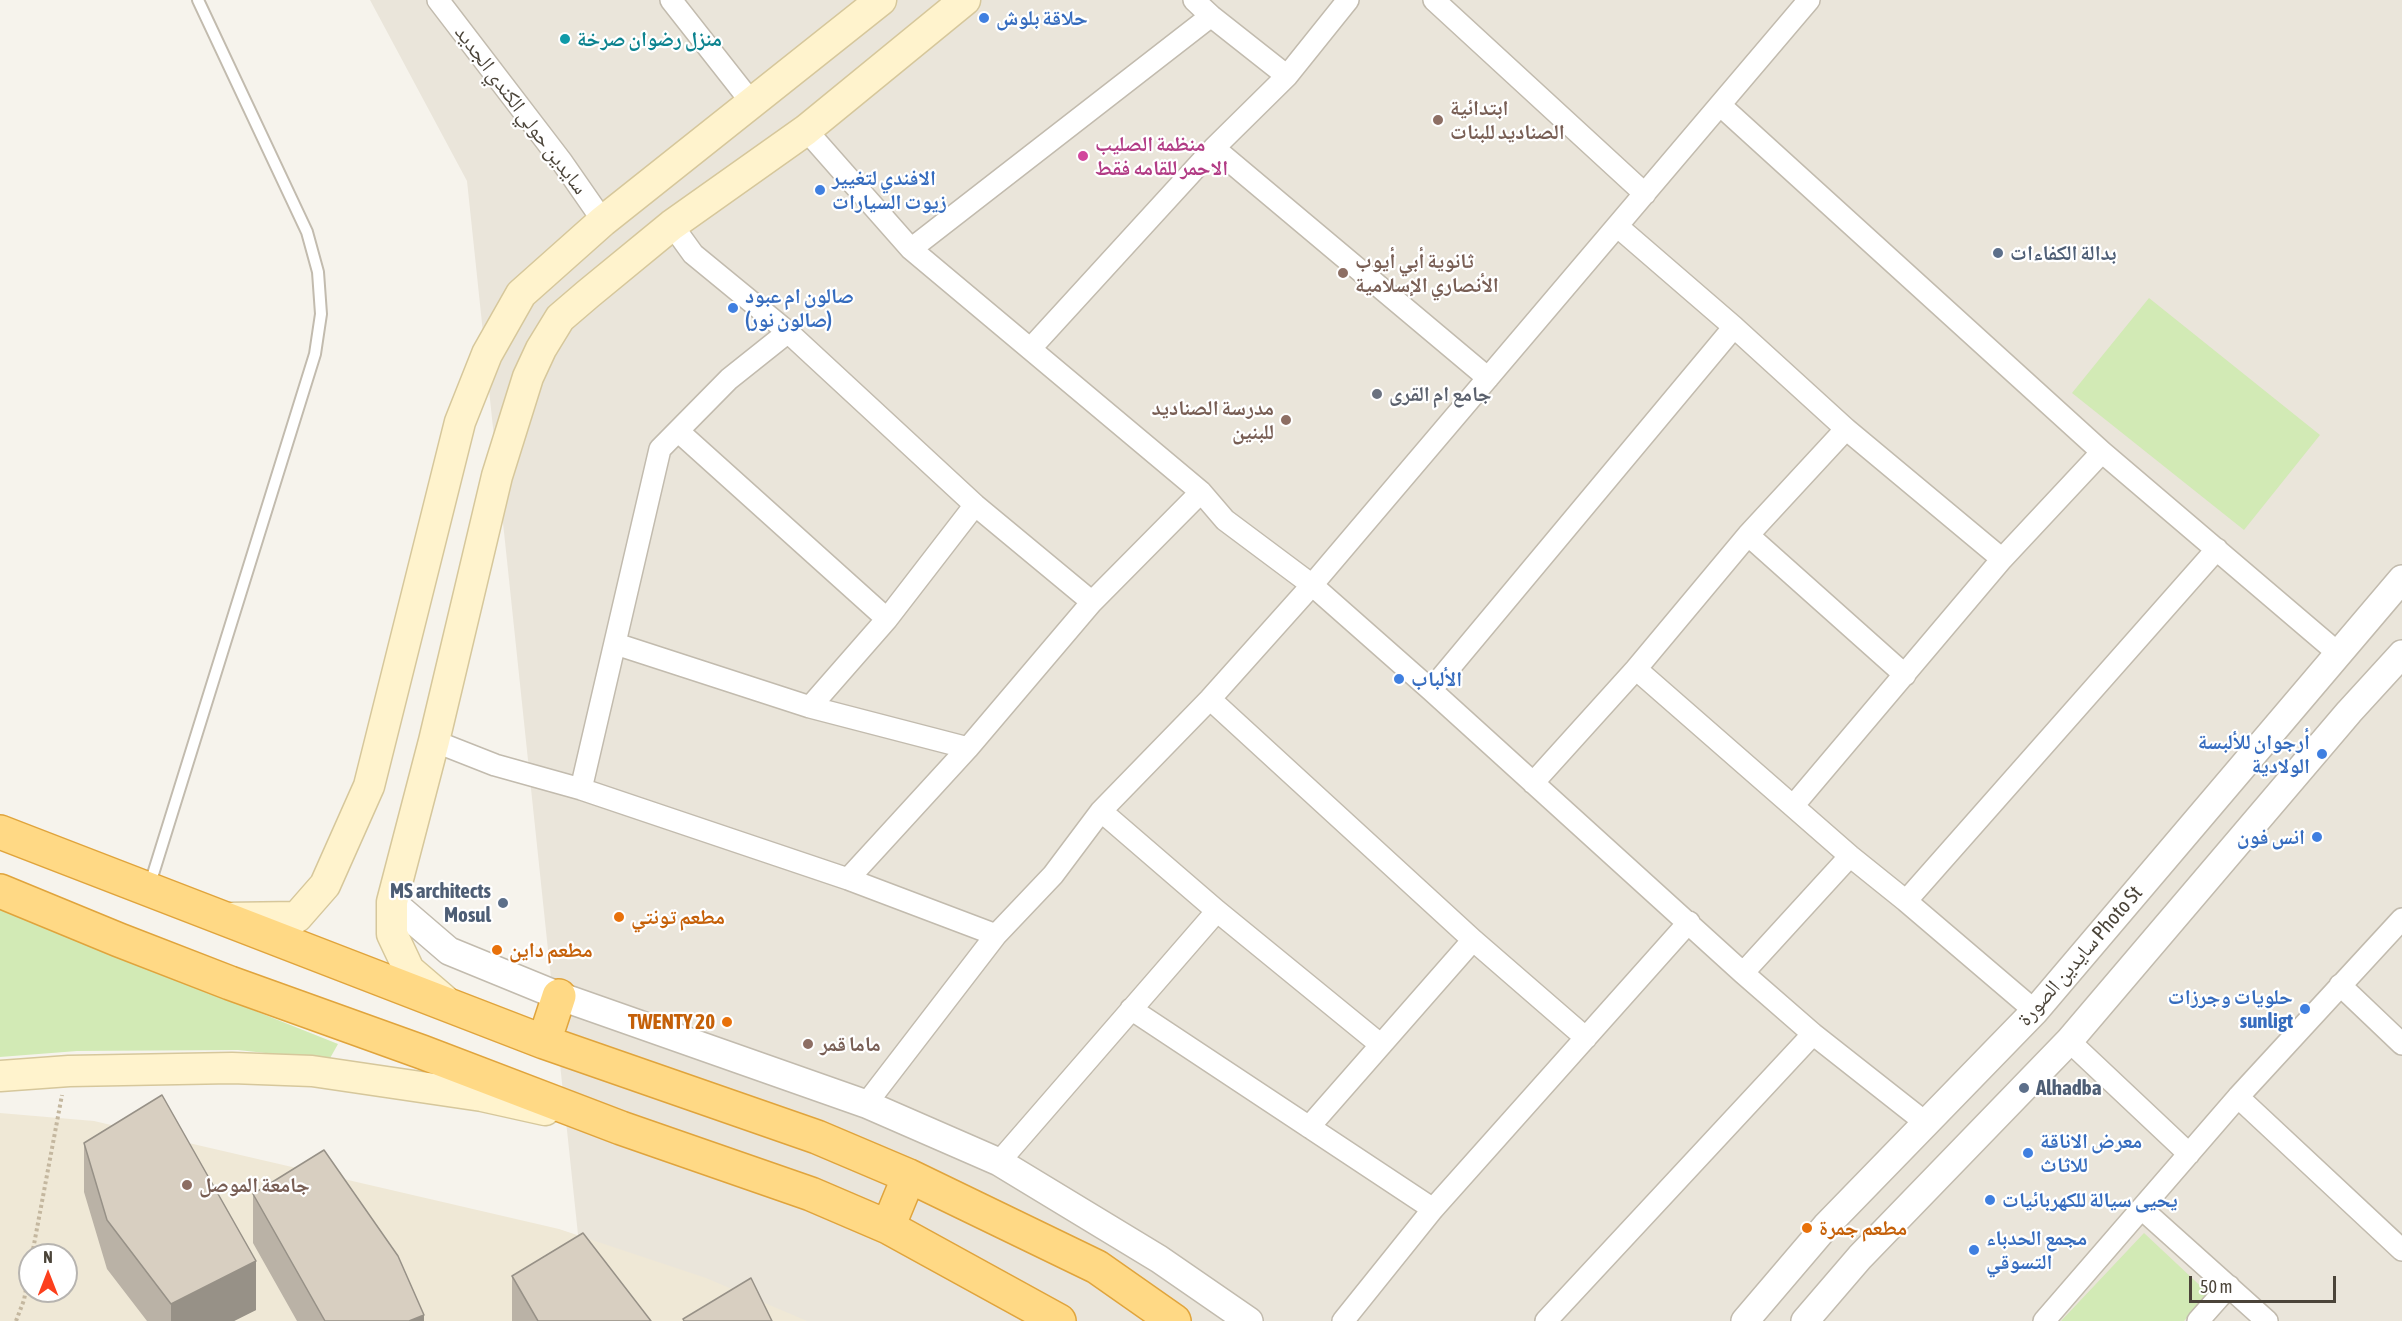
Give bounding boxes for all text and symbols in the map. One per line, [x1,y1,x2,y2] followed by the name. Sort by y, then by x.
[996,5,1088,31] place label: حلاقة بلوش
[977,11,991,25] marker: حلاقة بلوش
[449,20,593,200] street label: سايدين حولي الكندي الجديد
[577,26,722,52] place label: منزل رضوان صرخة
[558,32,572,46] marker: منزل رضوان صرخة
[1450,95,1565,145] place label: ابتدائية الصناديد للبنات
[1431,113,1445,127] marker: ابتدائية الصناديد للبنات
[1095,131,1228,181] place label: منظمة الصليب الاحمر للقامه فقط
[1076,149,1090,163] marker: منظمة الصليب الاحمر للقامه فقط
[832,165,947,215] place label: الافندي لتغيير زيوت السيارات
[813,183,827,197] marker: الافندي لتغيير زيوت السيارات
[2010,240,2117,266] place label: بدالة الكفاءات
[1991,246,2005,260] marker: بدالة الكفاءات
[1355,248,1499,298] place label: ثانوية أبي أيوب الأنصاري الإسلامية
[1336,266,1350,280] marker: ثانوية أبي أيوب الأنصاري الإسلامية
[745,283,854,333] place label: صالون ام عبود (صالون نور)
[726,301,740,315] marker: صالون ام عبود (صالون نور)
[1389,381,1492,407] place label: جامع ام القرى
[1370,387,1384,401] marker: جامع ام القرى
[1152,395,1274,445] place label: مدرسة الصناديد للبنين
[1279,413,1293,427] marker: مدرسة الصناديد للبنين
[1411,666,1462,692] place label: الألباب
[1392,672,1406,686] marker: الألباب
[2198,729,2310,779] place label: أرجوان للألبسة الولادية
[2315,747,2329,761] marker: أرجوان للألبسة الولادية
[2237,824,2305,850] place label: انس فون
[2310,830,2324,844] marker: انس فون
[390,878,491,928] place label: MS architects Mosul
[2012,881,2148,1031] street label: سايدين الصورة Photo St
[496,896,510,910] marker: MS architects Mosul
[631,904,725,930] place label: مطعم تونتي
[612,910,626,924] marker: مطعم تونتي
[509,937,593,963] place label: مطعم داين
[490,943,504,957] marker: مطعم داين
[2168,984,2293,1034] place label: حلويات وجرزات sunligt
[2298,1002,2312,1016] marker: حلويات وجرزات sunligt
[628,1009,715,1035] place label: TWENTY 20
[720,1015,734,1029] marker: TWENTY 20
[820,1031,881,1057] place label: ماما قمر
[801,1037,815,1051] marker: ماما قمر
[2036,1075,2101,1101] place label: Alhadba
[2017,1081,2031,1095] marker: Alhadba
[2040,1128,2142,1178] place label: معرض الاناقة للاثاث
[2021,1146,2035,1160] marker: معرض الاناقة للاثاث
[199,1172,310,1198] place label: جامعة الموصل
[180,1178,194,1192] marker: جامعة الموصل
[2002,1187,2178,1213] place label: يحيى سيالة للكهربائيات
[1983,1193,1997,1207] marker: يحيى سيالة للكهربائيات
[1819,1215,1907,1241] place label: مطعم جمرة
[1800,1221,1814,1235] marker: مطعم جمرة
[1986,1225,2087,1275] place label: مجمع الحدباء التسوقي
[18,1243,78,1303] north arrow
[1967,1243,1981,1257] marker: مجمع الحدباء التسوقي
[43,1248,53,1266] text: N
[2192,1264,2339,1302] scale bar
[2200,1276,2232,1297] text: 50 m

